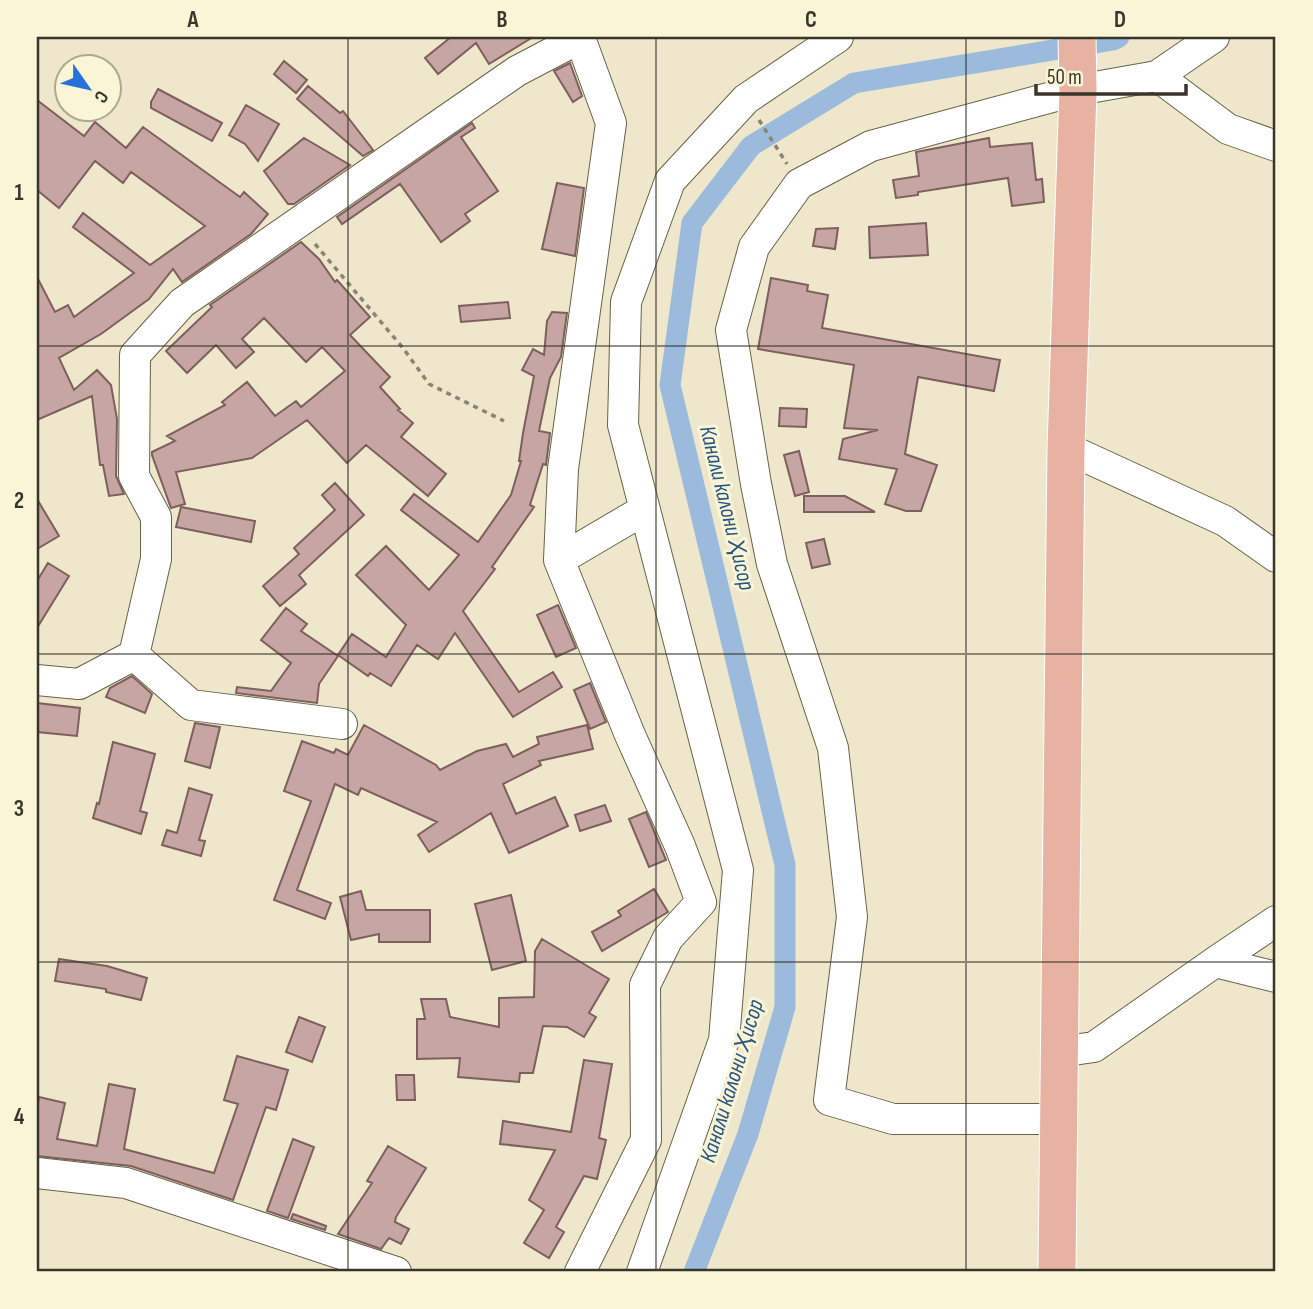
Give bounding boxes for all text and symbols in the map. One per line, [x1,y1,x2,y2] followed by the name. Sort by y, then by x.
[187,6,200,34] text: A
[497,6,508,34] text: B
[805,6,817,34] text: C
[1114,6,1126,34] text: D
[52,52,122,122] north arrow
[1036,52,1187,96] scale bar
[1047,65,1082,90] text: 50 m
[88,86,113,107] text: С
[14,179,24,207] text: 1
[693,423,761,594] water label: Канали калони Ҳисор
[14,487,24,515] text: 2
[14,795,24,823] text: 3
[694,996,770,1166] water label: Канали калони Ҳисор
[14,1103,25,1131] text: 4

